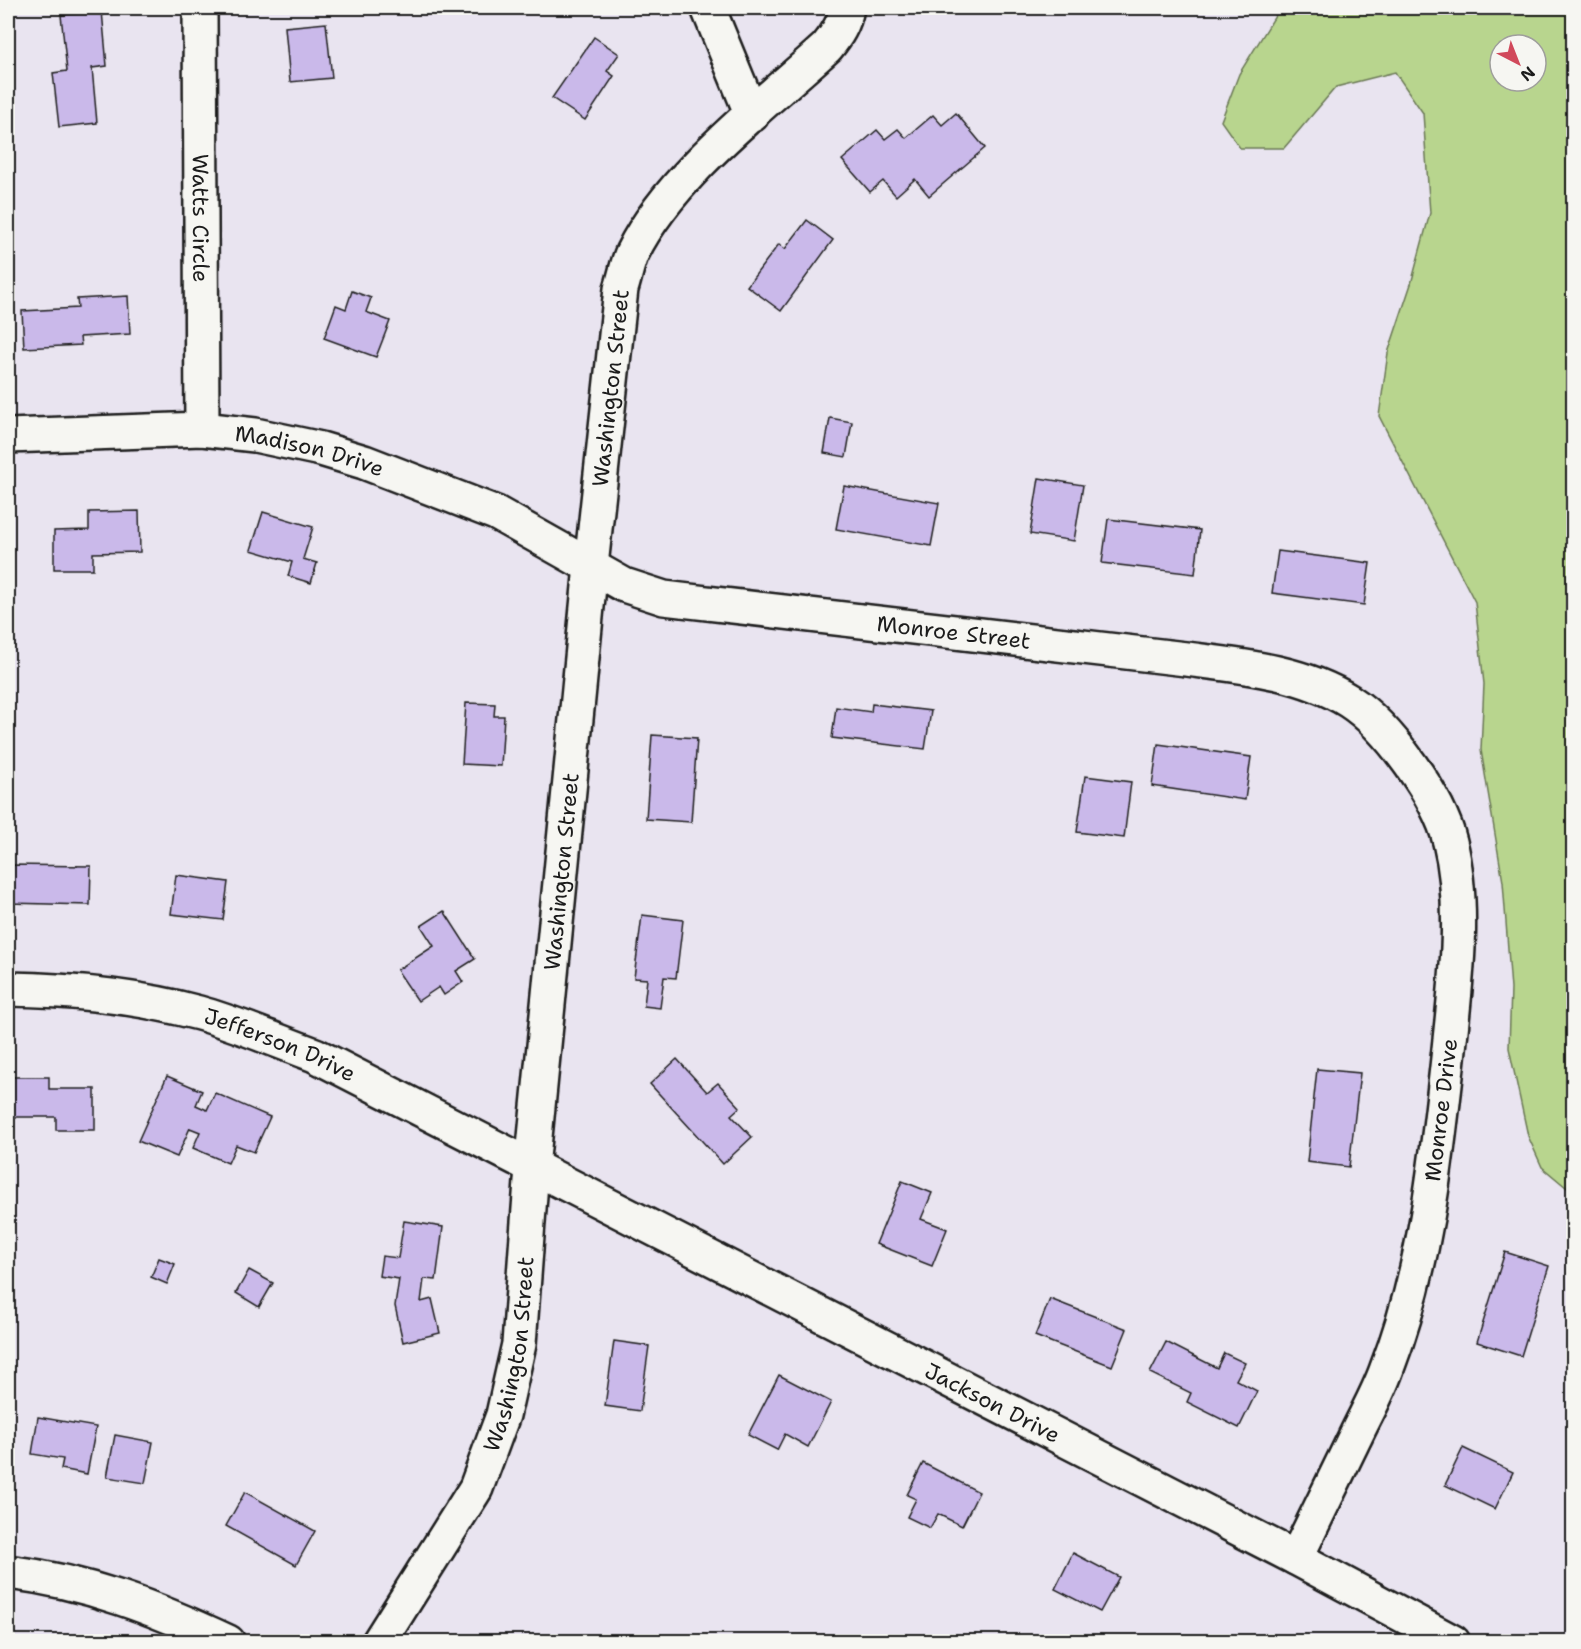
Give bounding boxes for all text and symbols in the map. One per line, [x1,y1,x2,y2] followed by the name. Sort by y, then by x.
[1488,33,1548,93] north arrow
[1516,62,1539,86] text: N
[186,154,216,282] street label: Watts Circle
[585,288,635,488] street label: Washington Street
[233,418,389,483] street label: Madison Drive
[875,608,1032,655] street label: Monroe Street
[537,771,585,972] street label: Washington Street
[201,1001,361,1088] street label: Jefferson Drive
[1418,1037,1464,1183] street label: Monroe Drive
[476,1256,540,1456] street label: Washington Street
[920,1356,1065,1449] street label: Jackson Drive

